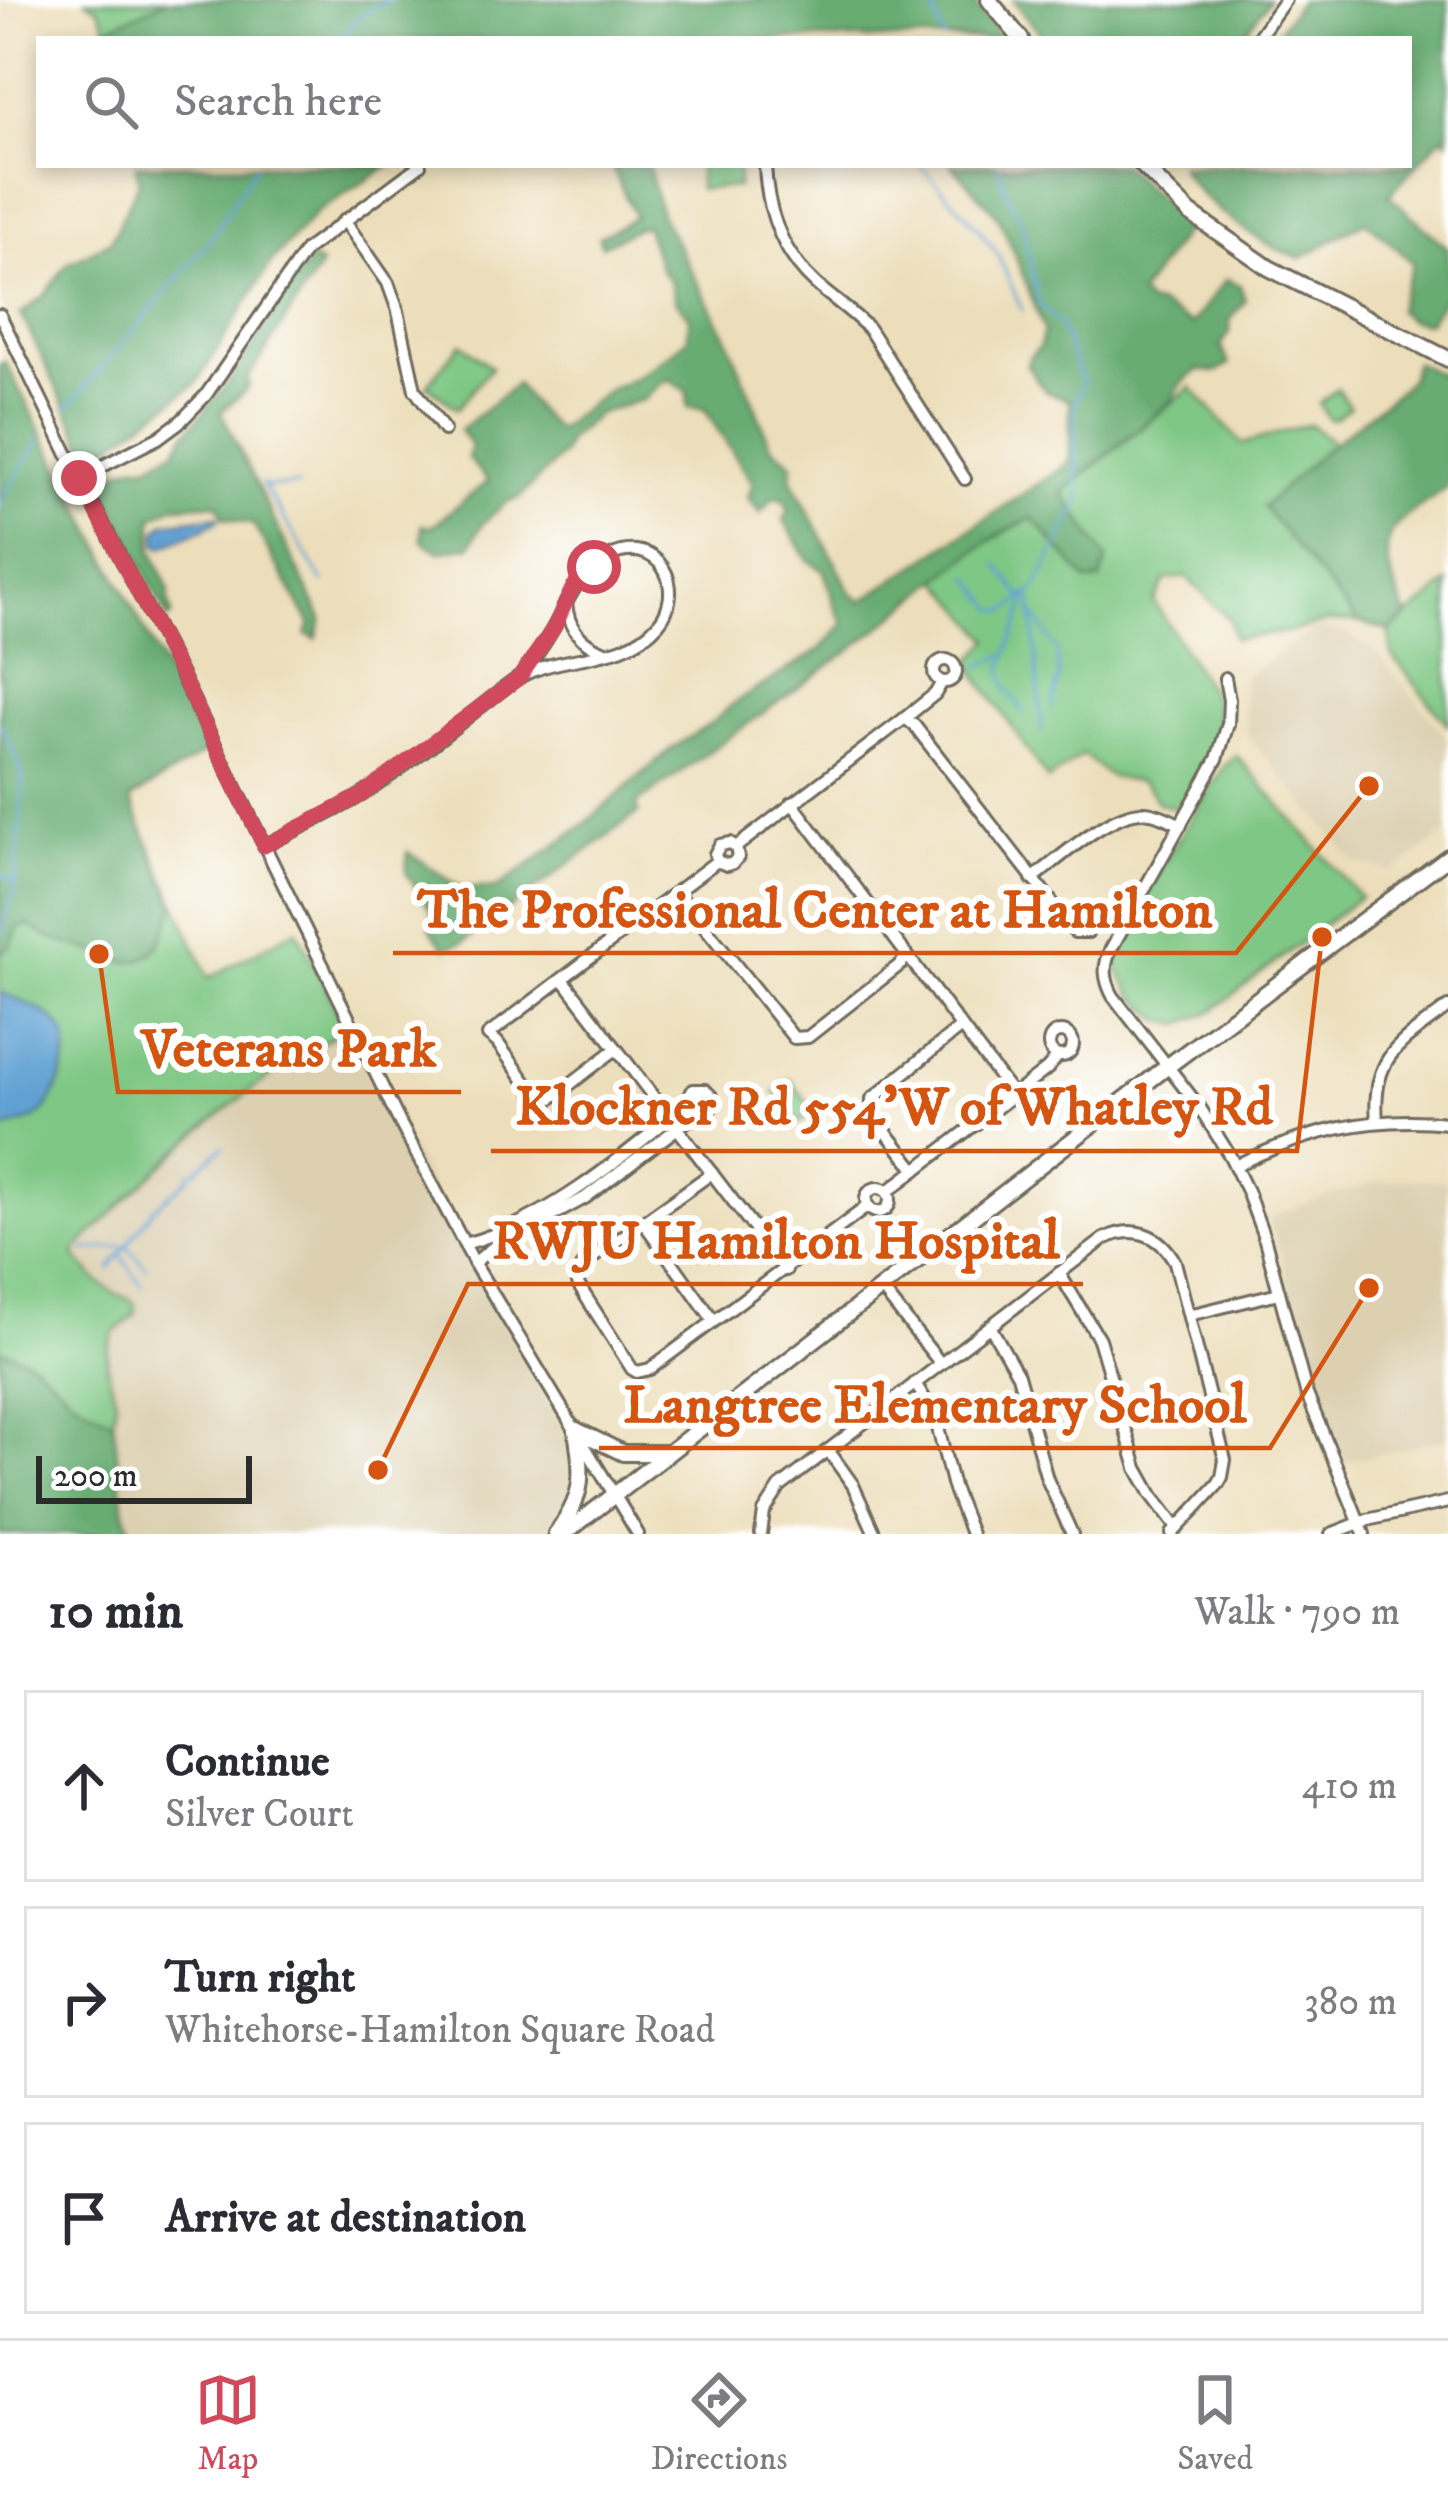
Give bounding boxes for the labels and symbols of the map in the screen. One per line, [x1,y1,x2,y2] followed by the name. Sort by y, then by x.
[52,451,106,505] route end
[567,540,621,594] route start
[393,863,1236,953] callout: The Professional Center at Hamilton
[417,878,1213,945] text: The Professional Center at Hamilton
[118,1002,461,1092] callout: Veterans Park
[139,1017,438,1084] text: Veterans Park
[491,1061,1297,1151] callout: Klockner Rd 554'W of Whatley Rd
[515,1075,1274,1142] text: Klockner Rd 554'W of Whatley Rd
[468,1194,1083,1284] callout: RWJU Hamilton Hospital
[492,1209,1061,1276] text: RWJU Hamilton Hospital
[599,1358,1270,1448] callout: Langtree Elementary School
[623,1373,1247,1440] text: Langtree Elementary School
[36,1450,252,1503] scale bar

